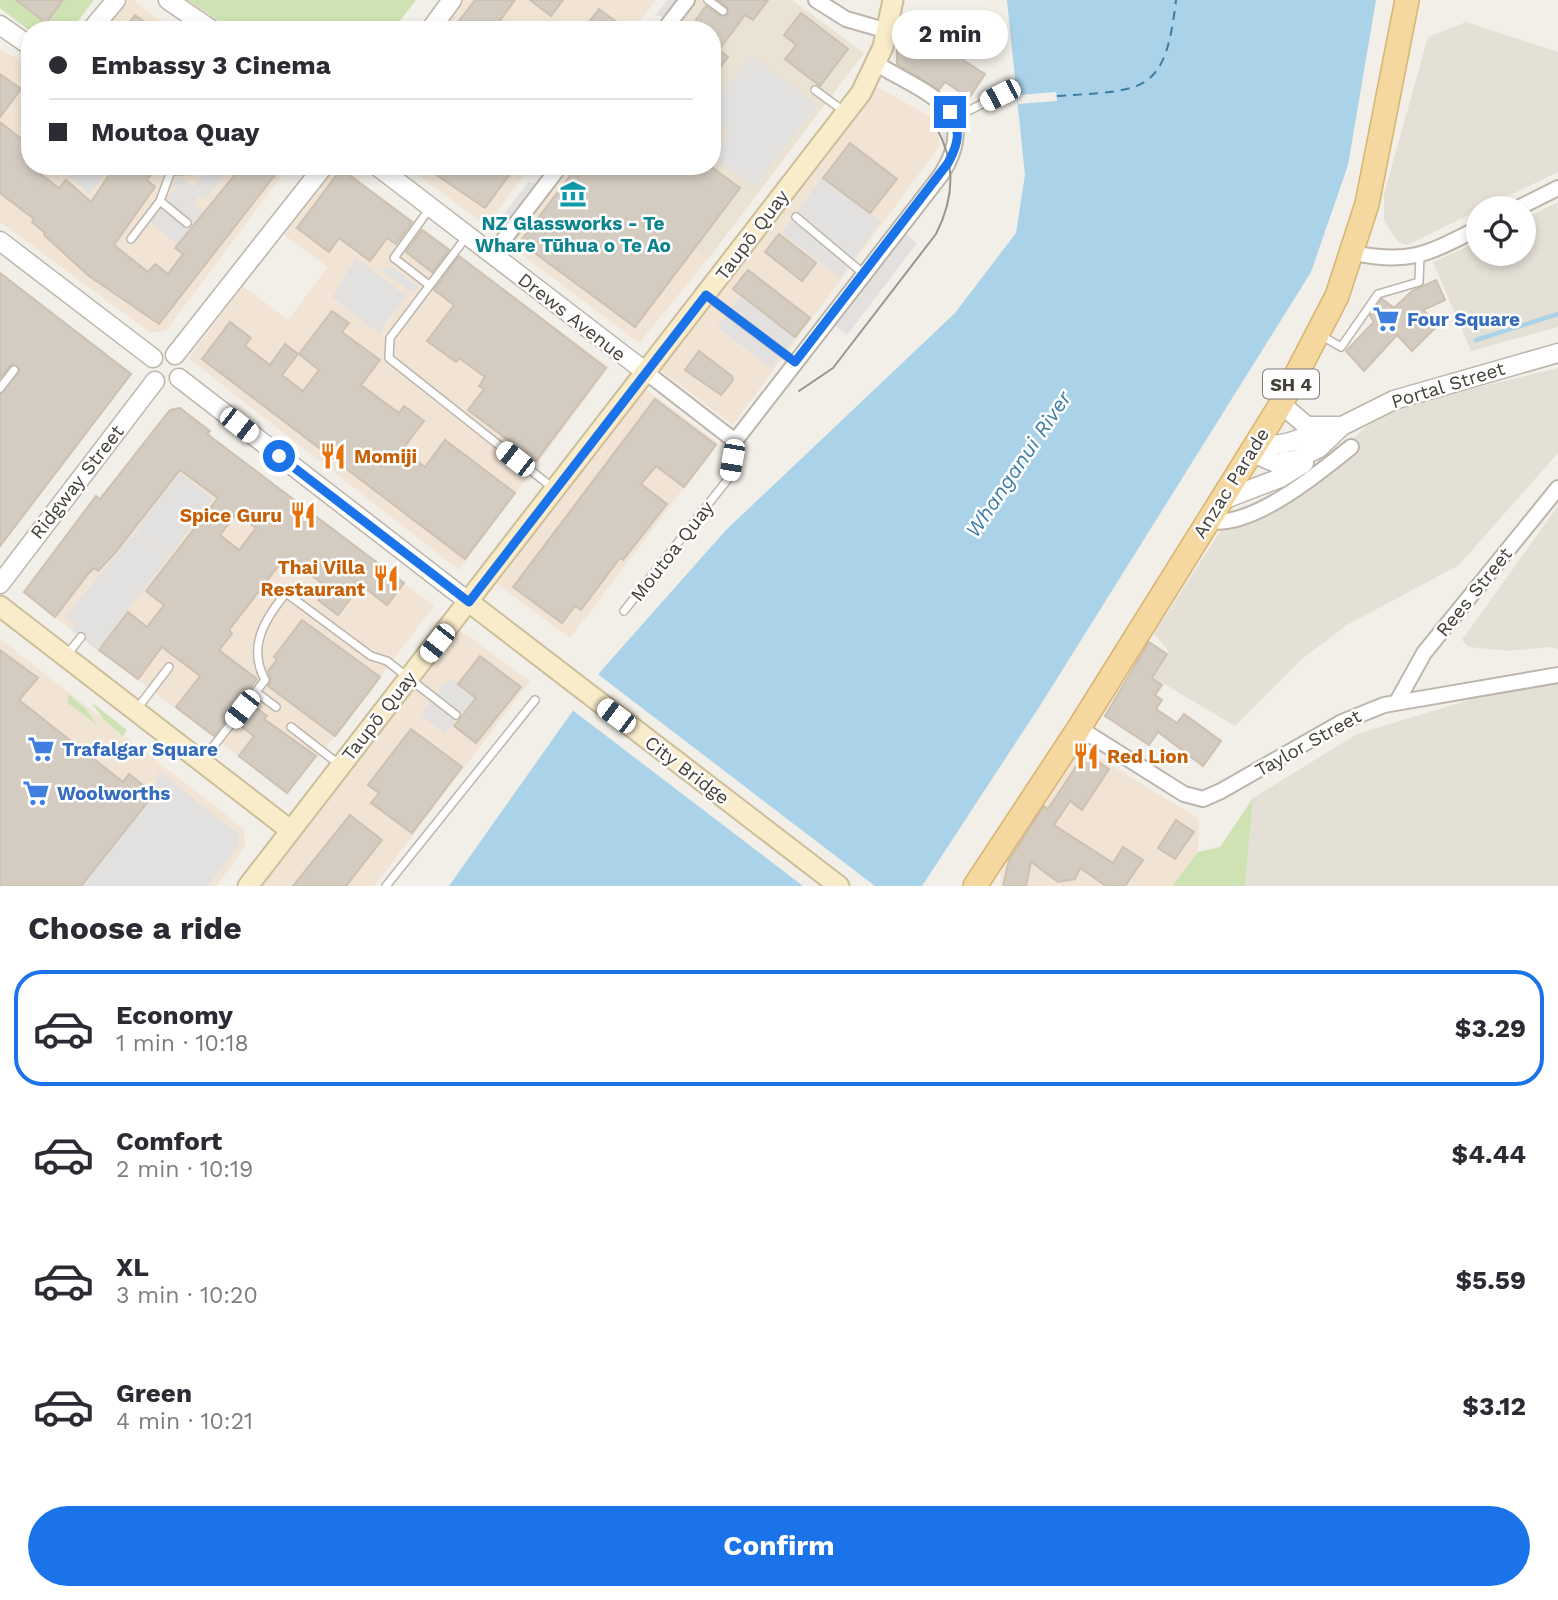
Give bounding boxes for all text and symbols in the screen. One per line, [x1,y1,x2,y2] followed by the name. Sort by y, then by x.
[892,10,1008,60] callout: 2 min
[919,21,981,48] text: 2 min
[91,50,331,80] text: Embassy 3 Cinema
[977,76,1024,114] car
[934,96,966,128] route end
[91,117,259,147] text: Moutoa Quay
[558,179,588,209] museum icon: NZ Glassworks - Te Whare Tūhua o Te Ao
[710,185,794,285] street label: Taupō Quay
[1466,196,1536,266] map controls
[1466,196,1536,266] button: locate
[475,212,671,257] place label: NZ Glassworks - Te Whare Tūhua o Te Ao
[514,268,630,366] street label: Drews Avenue
[1371,304,1401,334] supermarket icon: Four Square
[1407,308,1520,331] place label: Four Square
[1388,357,1508,413] street label: Portal Street
[1263,370,1319,398] road number: SH 4
[960,386,1077,542] water label: Whanganui River
[216,404,263,446] car
[25,420,129,544] street label: Ridgway Street
[1188,424,1274,542] street label: Anzac Parade
[719,437,746,483] car
[492,438,539,480] car
[263,440,295,472] route start
[318,441,348,471] restaurant icon: Momiji
[354,445,417,468] place label: Momiji
[626,496,719,606] street label: Moutoa Quay
[288,500,318,530] restaurant icon: Spice Guru
[180,504,282,527] place label: Spice Guru
[1431,543,1517,641] street label: Rees Street
[261,556,366,601] place label: Thai Villa Restaurant
[371,563,401,593] restaurant icon: Thai Villa Restaurant
[416,620,459,666] car
[337,666,421,766] street label: Taupō Quay
[221,686,264,732] car
[593,695,640,737] car
[1251,704,1365,782] street label: Taylor Street
[640,731,734,809] street label: City Bridge
[26,734,56,764] supermarket icon: Trafalgar Square
[62,738,218,761] place label: Trafalgar Square
[1071,741,1101,771] restaurant icon: Red Lion
[1107,745,1188,768] place label: Red Lion
[21,778,51,808] supermarket icon: Woolworths
[57,782,170,805] place label: Woolworths
[28,909,242,947] text: Choose a ride
[32,997,95,1060] icon: car
[116,1000,233,1030] text: Economy
[1455,1013,1526,1043] text: $3.29
[116,1030,249,1057] text: 1 min · 10:18
[32,1123,95,1186] icon: car
[116,1126,222,1156] text: Comfort
[1452,1139,1526,1169] text: $4.44
[116,1156,253,1183] text: 2 min · 10:19
[32,1249,95,1312] icon: car
[116,1252,149,1282] text: XL
[1455,1265,1526,1295] text: $5.59
[116,1282,258,1309] text: 3 min · 10:20
[32,1375,95,1438] icon: car
[116,1378,192,1408] text: Green
[1462,1391,1526,1421] text: $3.12
[116,1408,253,1435] text: 4 min · 10:21
[28,1506,1530,1586] button: Confirm

